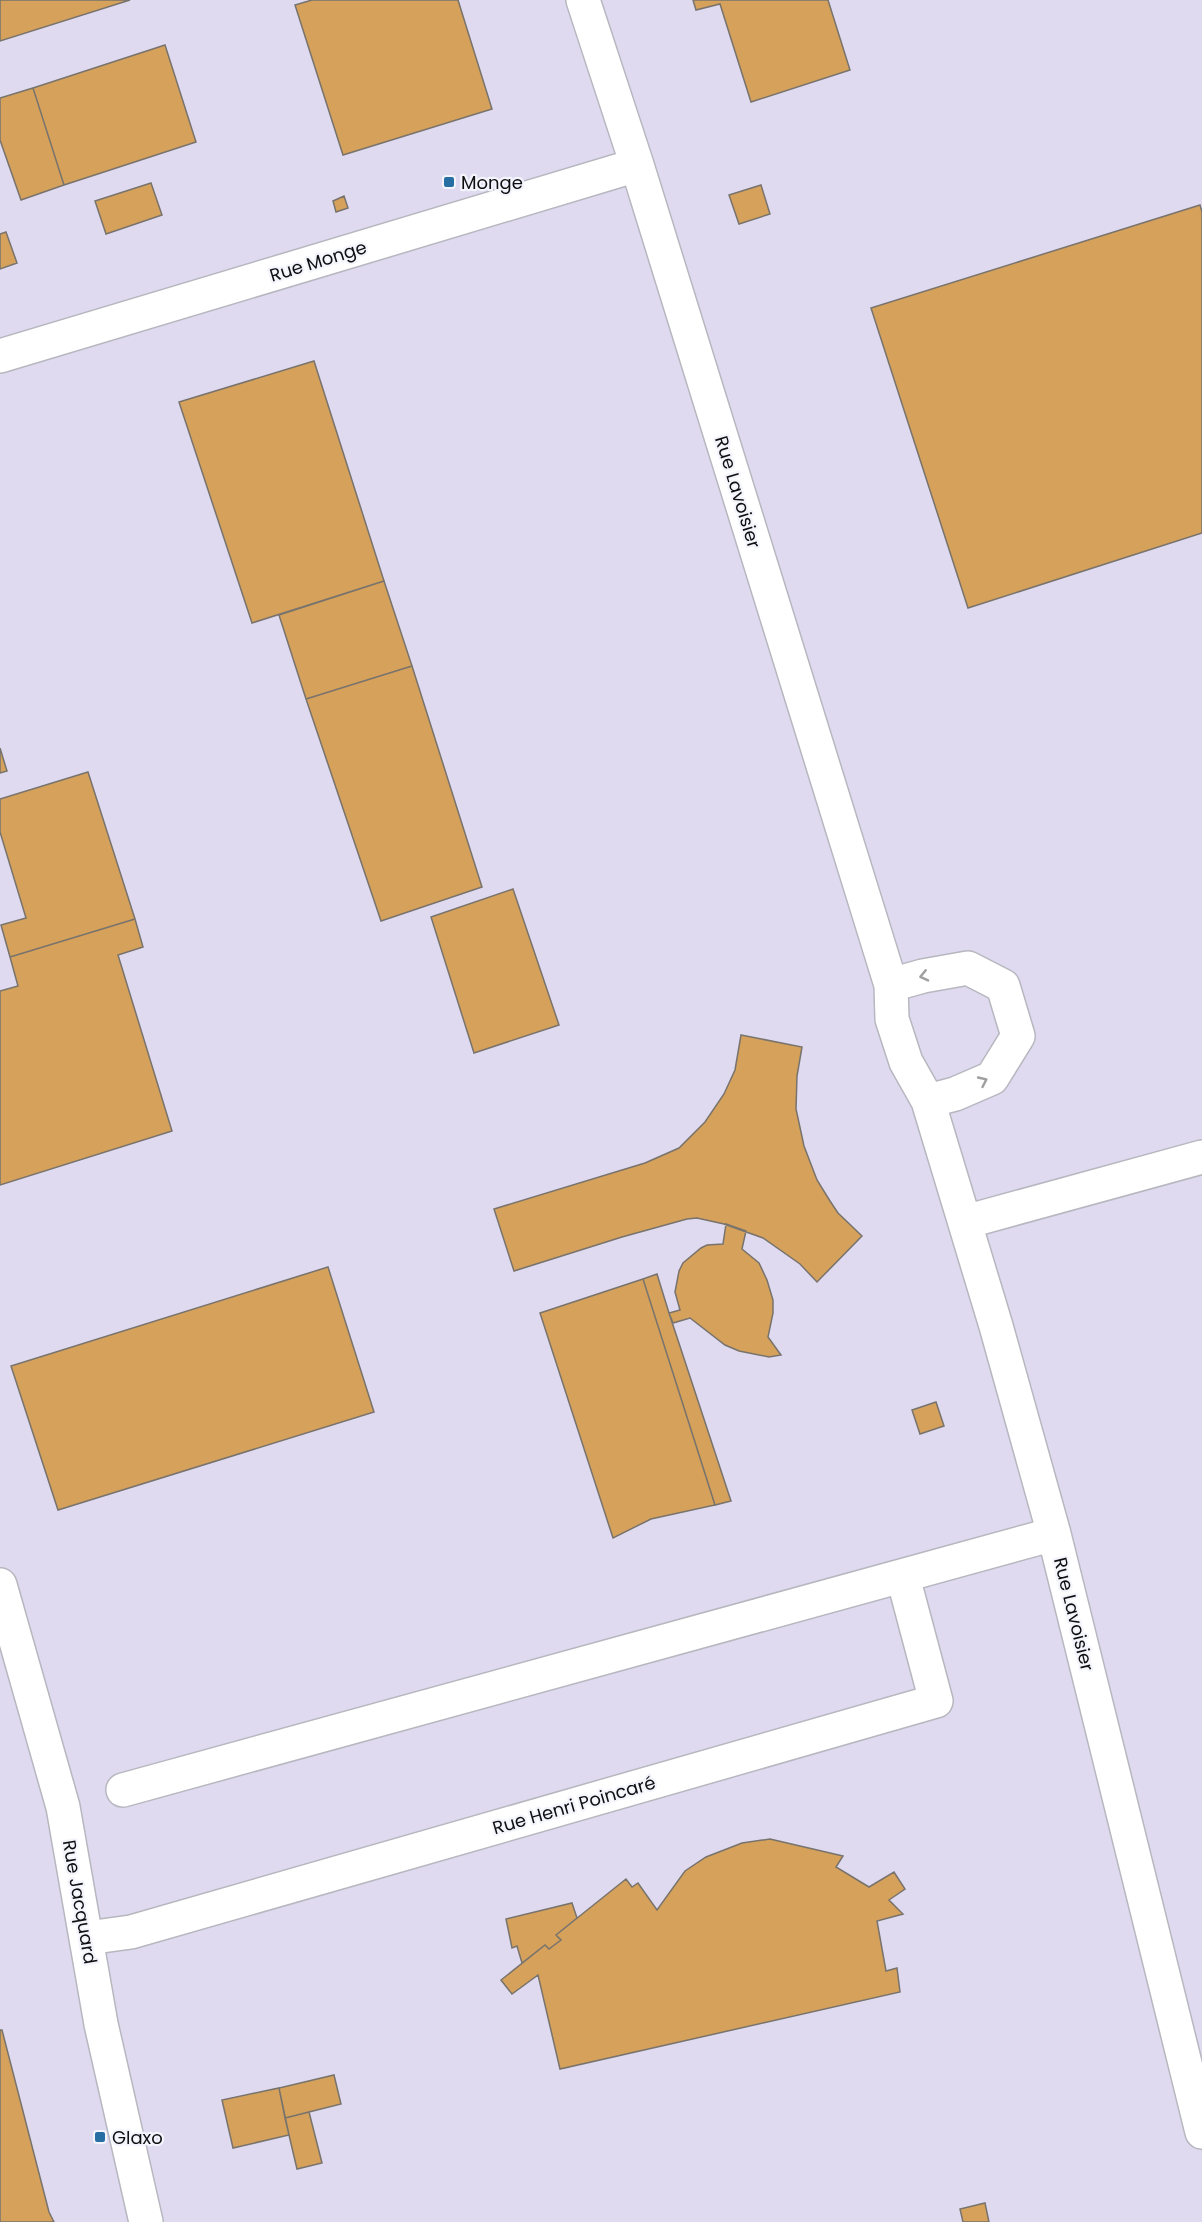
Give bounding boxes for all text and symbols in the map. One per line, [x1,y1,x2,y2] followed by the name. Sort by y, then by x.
[461,170,523,195] place label: Monge
[442,175,456,189] marker: Monge
[266,234,370,288] street label: Rue Monge
[709,433,767,551] street label: Rue Lavoisier
[920,969,930,982] one-way arrow
[977,1077,988,1089] one-way arrow
[1048,1555,1100,1674] street label: Rue Lavoisier
[490,1770,658,1840] street label: Rue Henri Poincaré
[57,1838,103,1966] street label: Rue Jacquard
[112,2125,163,2150] place label: Glaxo
[93,2130,107,2144] marker: Glaxo

